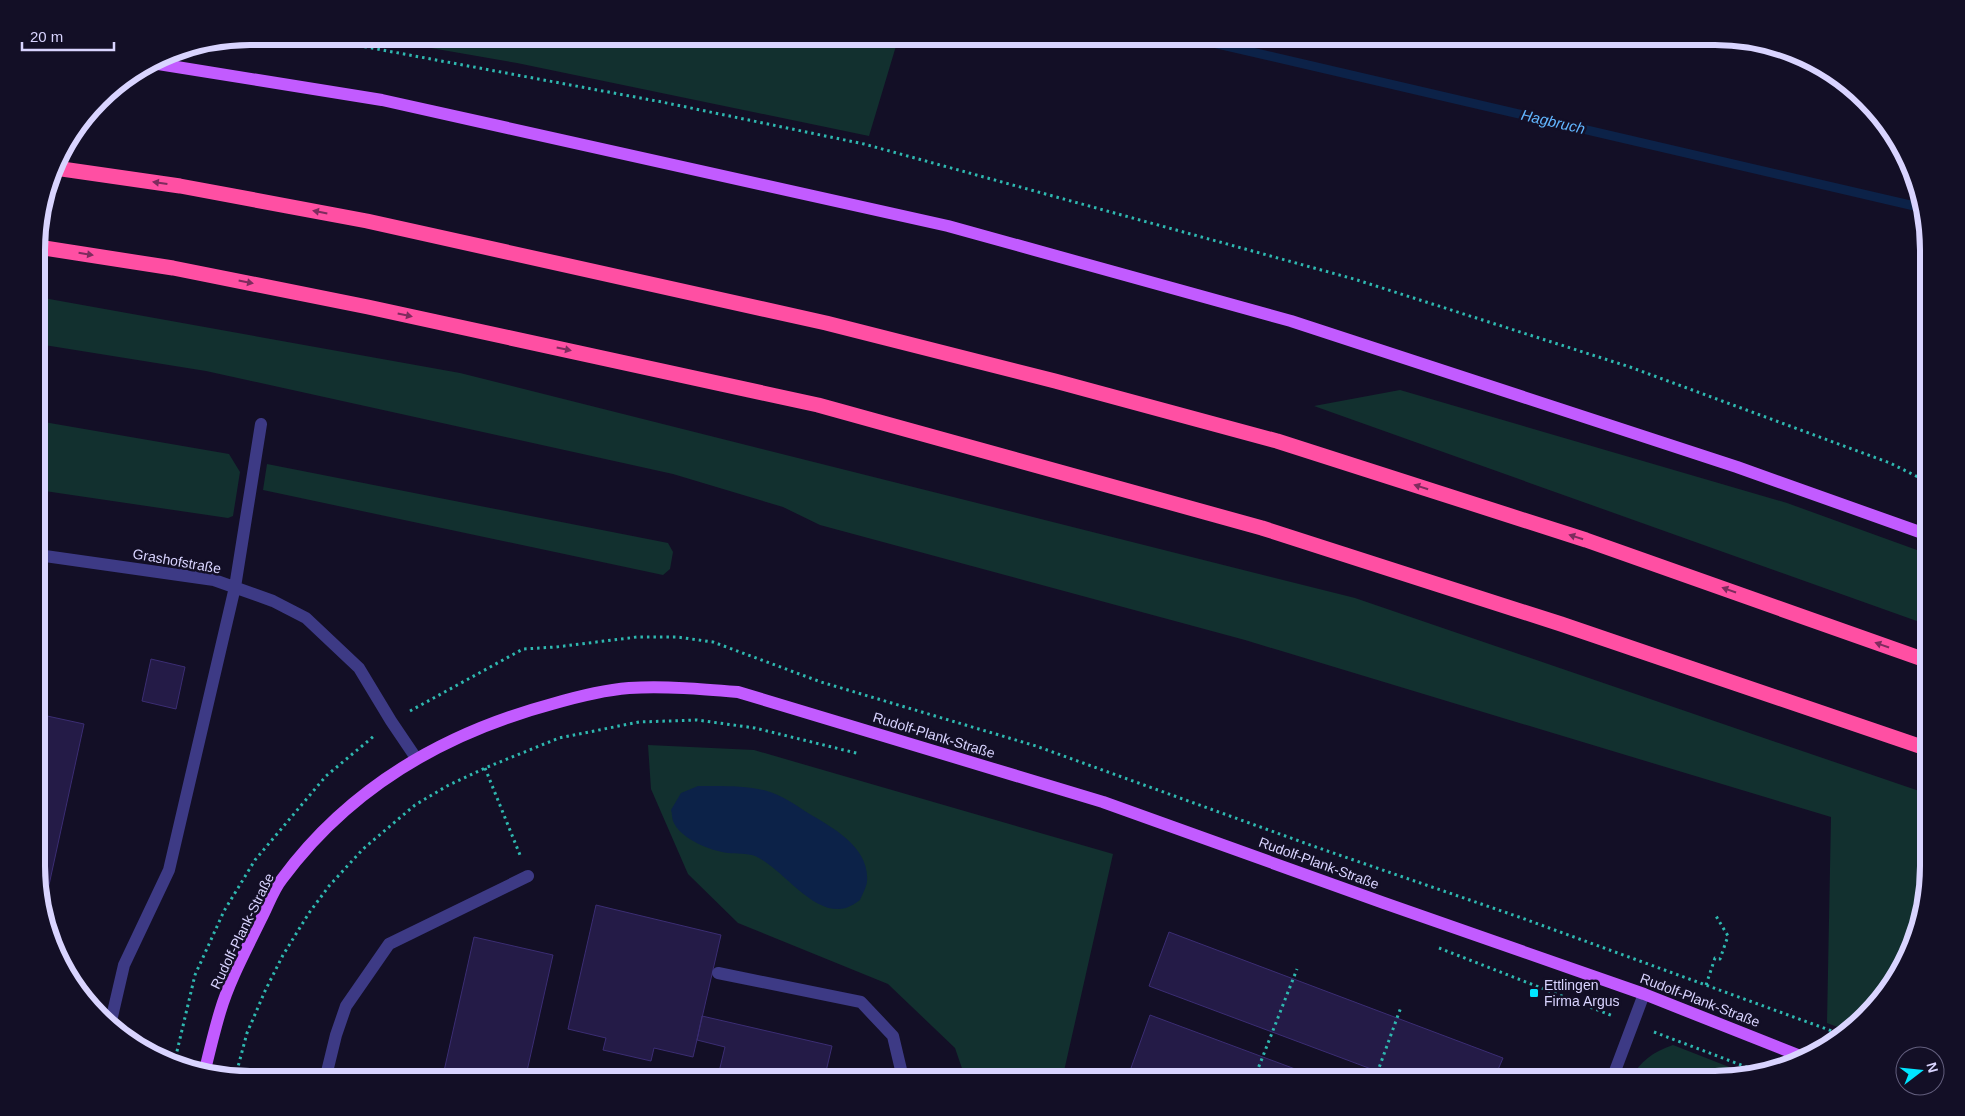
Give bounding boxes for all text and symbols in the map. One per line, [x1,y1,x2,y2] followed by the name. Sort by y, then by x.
[22,20,115,52] scale bar
[30,28,63,45] text: 20 m
[1520,106,1587,137] water label: Hagbruch
[151,179,167,187] one-way arrow
[312,208,327,216] one-way arrow
[79,251,95,259] one-way arrow
[239,279,255,287] one-way arrow
[398,311,413,319] one-way arrow
[557,346,573,354] one-way arrow
[1413,483,1428,491] one-way arrow
[1568,532,1583,540] one-way arrow
[132,545,223,577] street label: Grashofstraße
[1721,586,1736,594] one-way arrow
[1875,640,1890,648] one-way arrow
[871,709,997,761] street label: Rudolf-Plank-Straße
[1257,834,1382,892] street label: Rudolf-Plank-Straße
[207,870,277,992] street label: Rudolf-Plank-Straße
[1638,970,1762,1030] street label: Rudolf-Plank-Straße
[1544,977,1619,1009] place label: Ettlingen Firma Argus
[1528,987,1540,999] marker: Ettlingen Firma Argus
[1895,1046,1945,1096] north arrow
[1923,1060,1942,1074] text: N

